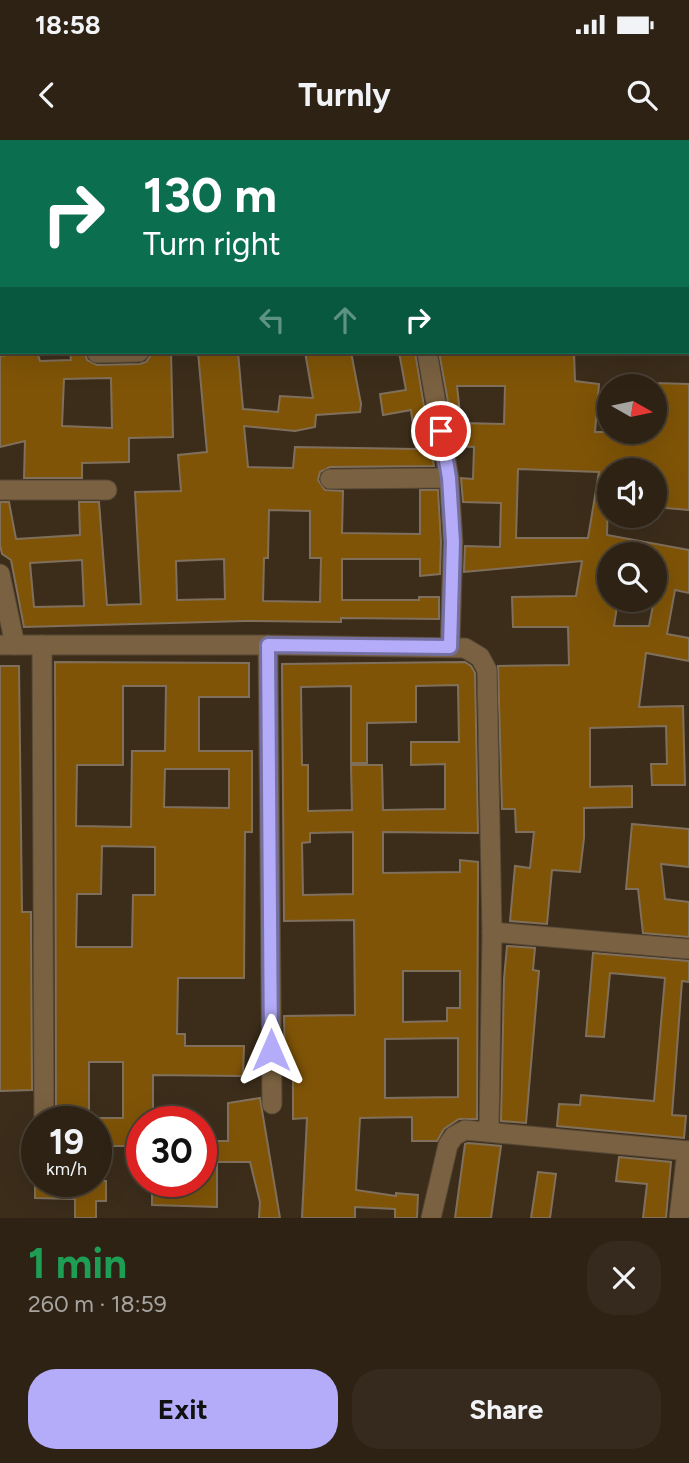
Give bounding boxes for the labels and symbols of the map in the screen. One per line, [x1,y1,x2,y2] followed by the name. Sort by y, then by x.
[597,374,667,444] north arrow
[411,401,471,461] pin
[234,1013,308,1087] position arrow
[126,1106,217,1197] speed limit sign: 30

